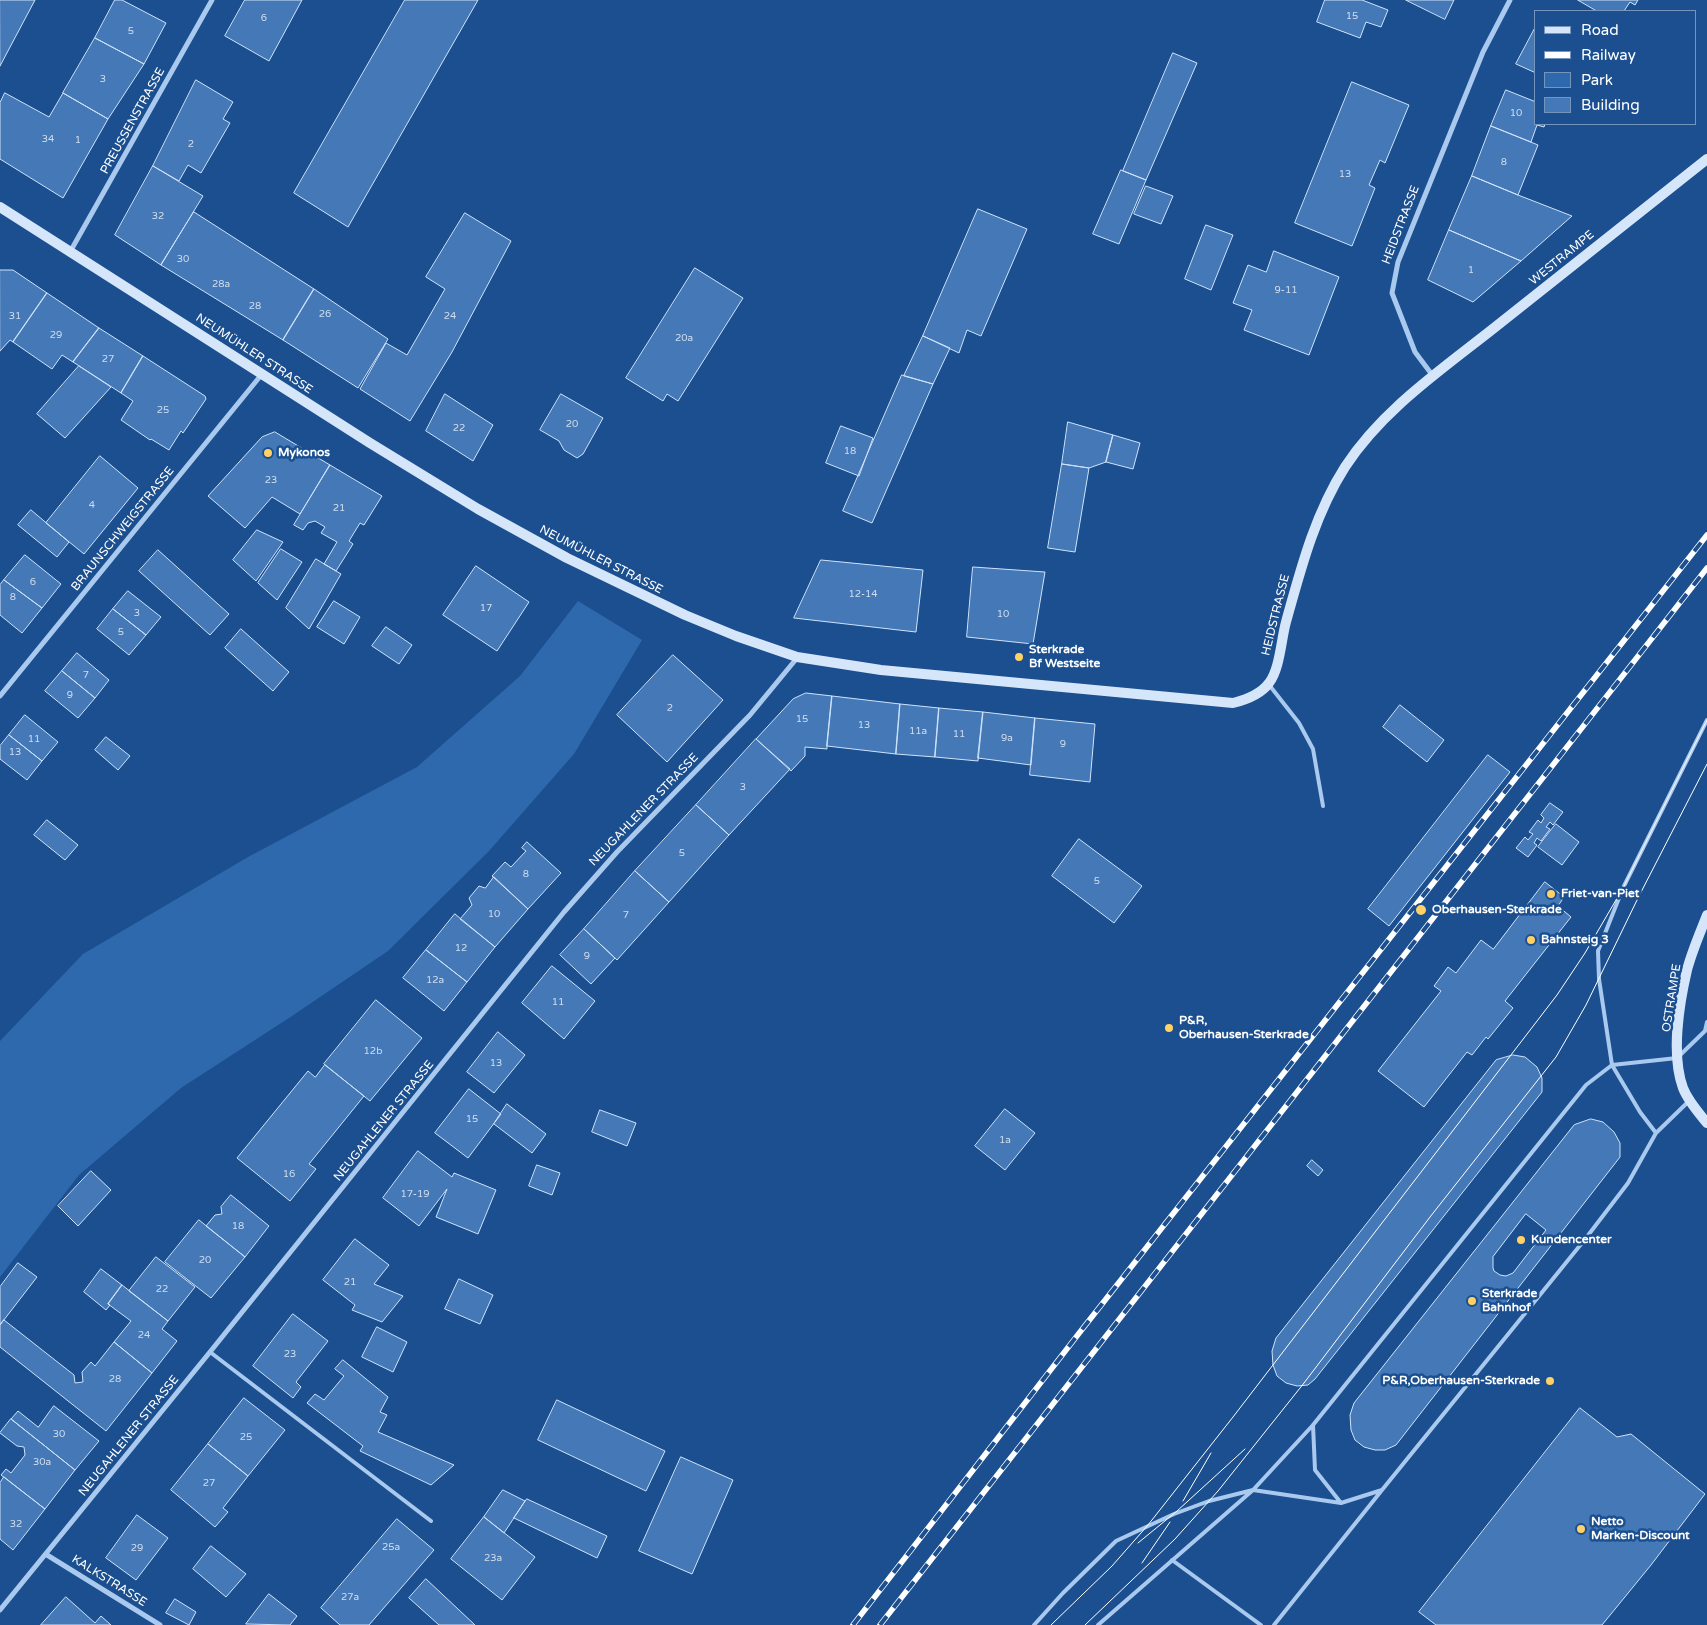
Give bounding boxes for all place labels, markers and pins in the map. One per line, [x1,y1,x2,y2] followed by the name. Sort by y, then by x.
[278,446,330,460] place label: Mykonos
[262,447,274,459] marker: Mykonos
[1029,643,1100,671] place label: Sterkrade Bf Westseite
[1013,651,1025,663] marker: Sterkrade Bf Westseite
[1561,887,1639,901] place label: Friet-van-Piet
[1545,888,1557,900] marker: Friet-van-Piet
[1414,903,1428,917] marker: Oberhausen-Sterkrade
[1432,903,1562,917] place label: Oberhausen-Sterkrade
[1541,933,1609,947] place label: Bahnsteig 3
[1525,934,1537,946] marker: Bahnsteig 3
[1179,1014,1309,1042] place label: P&R, Oberhausen-Sterkrade
[1163,1022,1175,1034] marker: P&R, Oberhausen-Sterkrade
[1531,1233,1612,1247] place label: Kundencenter
[1515,1234,1527,1246] marker: Kundencenter
[1482,1287,1537,1315] place label: Sterkrade Bahnhof
[1466,1295,1478,1307] marker: Sterkrade Bahnhof
[1382,1374,1540,1388] place label: P&R,Oberhausen-Sterkrade
[1544,1375,1556,1387] marker: P&R,Oberhausen-Sterkrade
[1591,1515,1690,1543] place label: Netto Marken-Discount
[1575,1523,1587,1535] marker: Netto Marken-Discount

